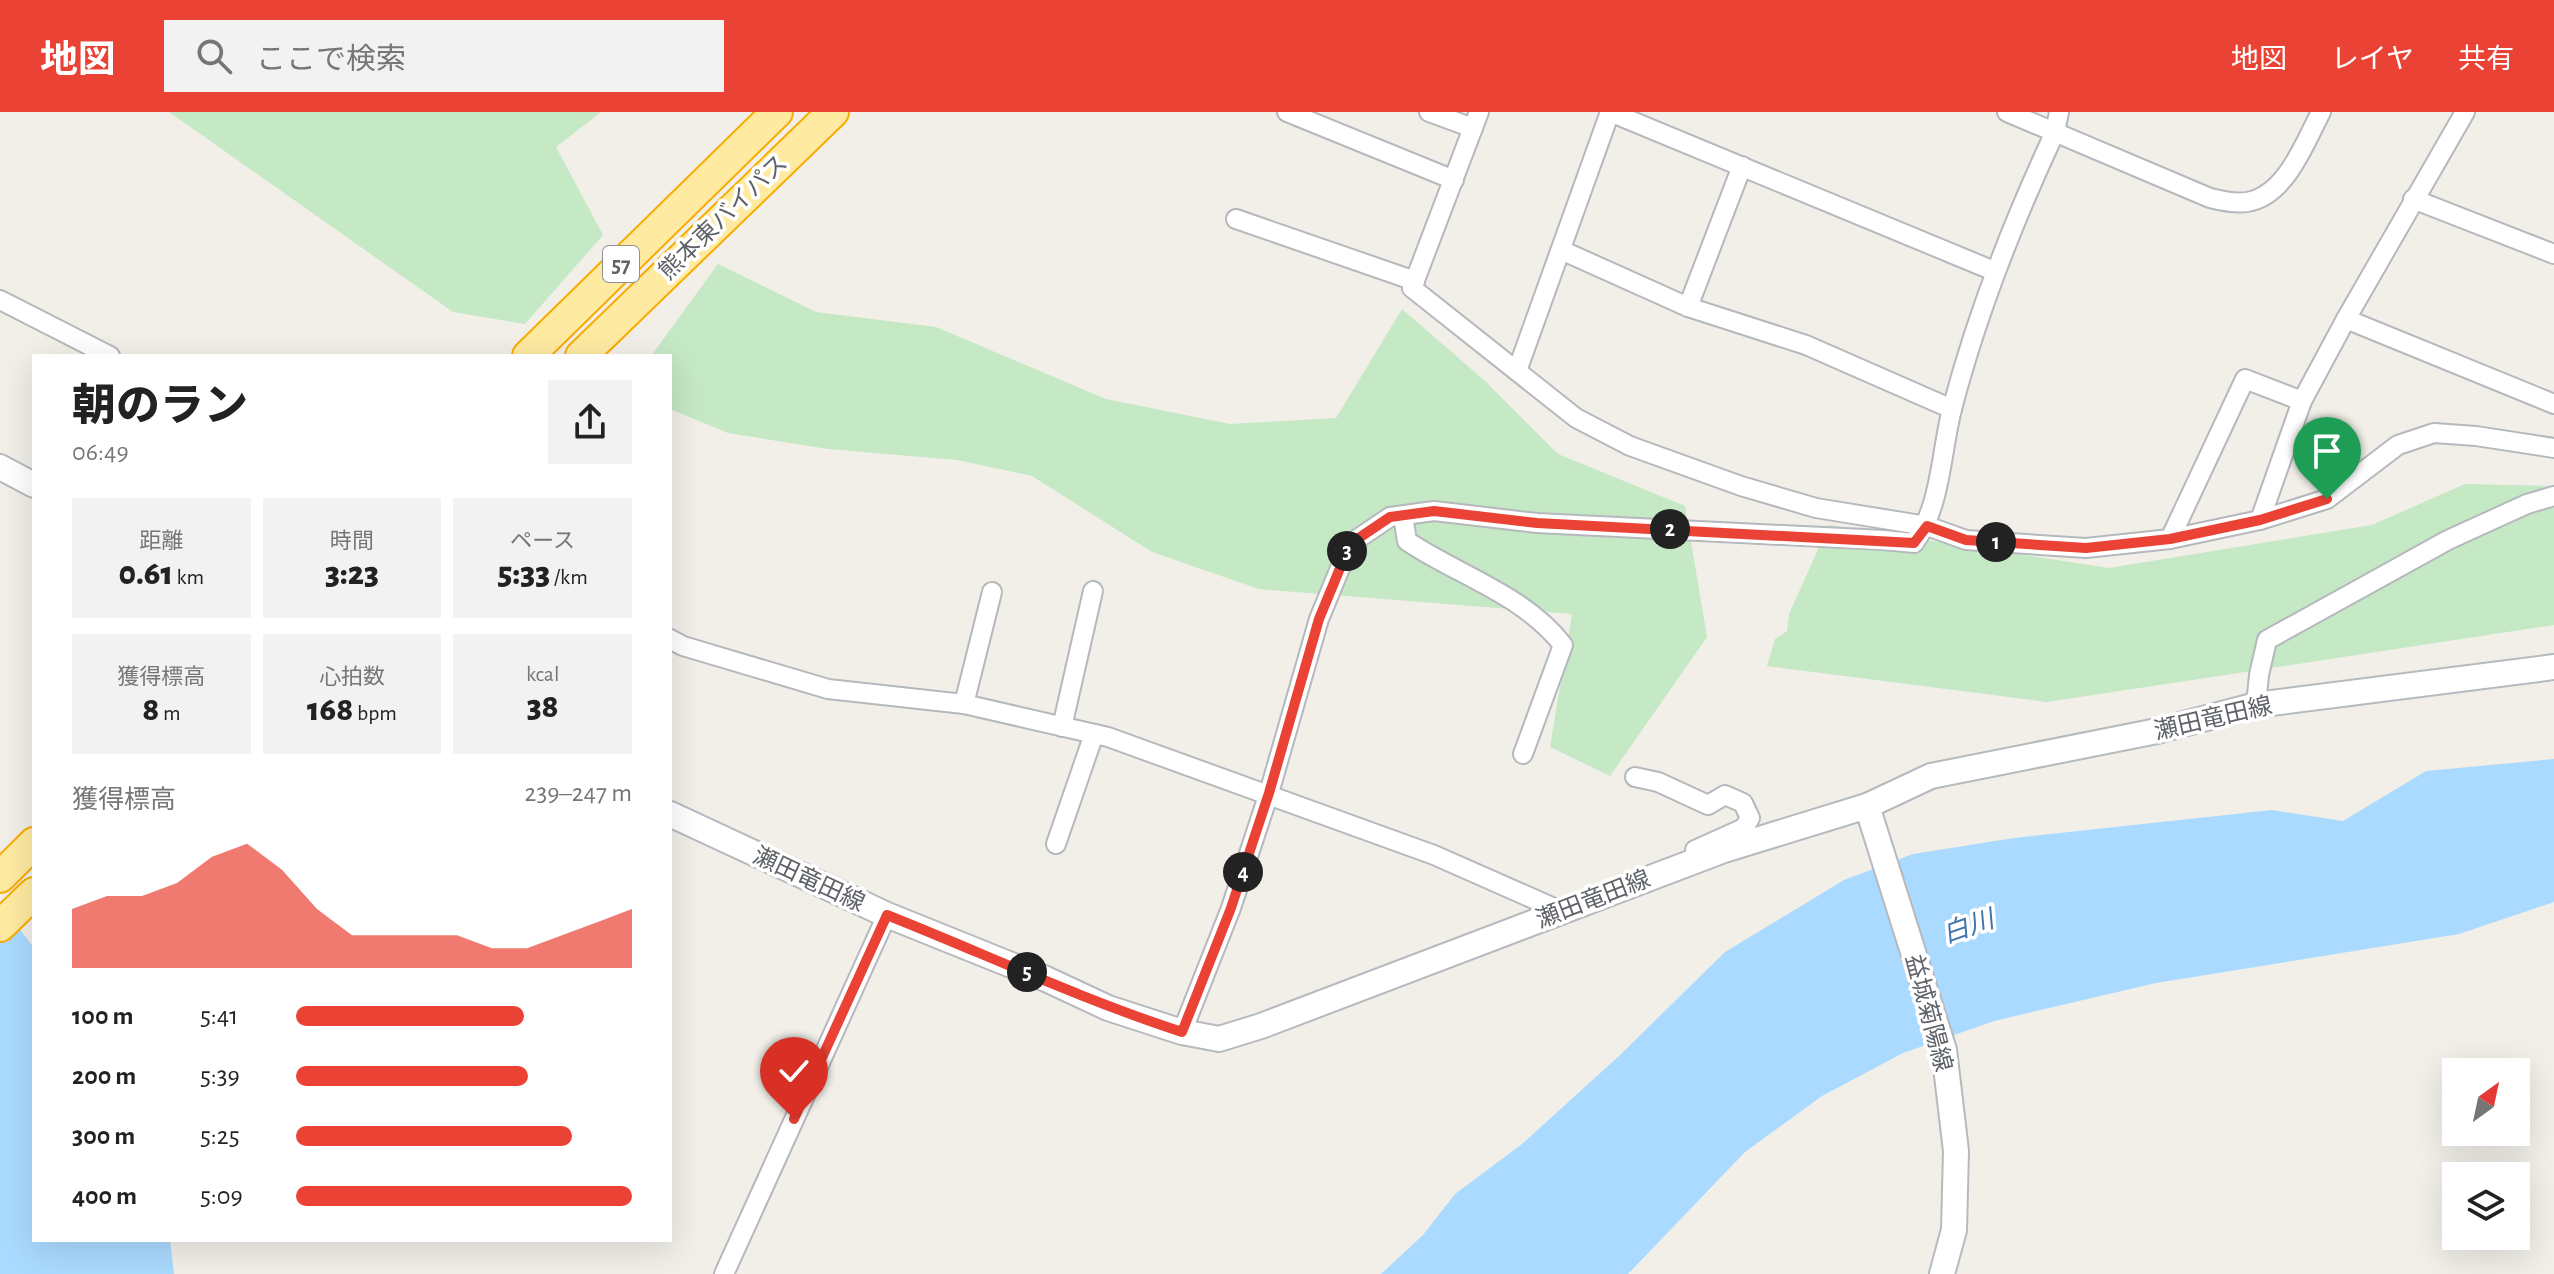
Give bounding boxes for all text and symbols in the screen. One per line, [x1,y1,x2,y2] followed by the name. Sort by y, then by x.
[164,20,724,92] search box
[192,34,236,78] icon: search
[40,42,116,80] text: 地図
[256,45,406,75] text: ここで検索
[2231,46,2287,74] text: 地図
[2331,46,2414,74] text: レイヤ
[2458,46,2514,74] text: 共有
[654,149,792,285] street label: 熊本東バイパス
[603,246,639,282] road number: 57
[548,380,632,464] button: share
[72,385,248,429] text: 朝のラン
[2293,417,2361,499] pin
[2305,429,2349,473] icon: arrive
[72,439,129,465] text: 06:49
[1650,509,1690,549] pin: 2
[1665,518,1675,540] text: 2
[1976,522,2016,562] pin: 1
[139,530,183,552] text: 距離
[330,530,374,552] text: 時間
[510,530,575,552] text: ペース
[1327,531,1367,571] pin: 3
[1992,531,2000,553] text: 1
[1342,540,1352,562] text: 3
[118,557,173,591] text: 0.61
[325,557,379,591] text: 3:23
[498,557,550,591] text: 5:33
[173,566,204,588] text: km
[550,566,588,588] text: /km
[526,663,559,685] text: kcal
[117,666,205,688] text: 獲得標高
[319,666,385,688] text: 心拍数
[527,690,559,724] text: 38
[2152,692,2274,744] street label: 瀬田竜田線
[142,693,159,727] text: 8
[307,693,353,727] text: 168
[159,702,180,724] text: m
[353,702,397,724] text: bpm
[525,780,632,806] text: 239–247 m
[72,787,176,813] text: 獲得標高
[749,842,869,916] street label: 瀬田竜田線
[1223,852,1263,892] pin: 4
[1237,861,1249,883] text: 4
[1532,865,1654,933] street label: 瀬田竜田線
[1939,904,2000,948] water label: 白川
[1007,952,1047,992] pin: 5
[1901,952,1957,1074] street label: 益城菊陽線
[1022,961,1032,983] text: 5
[72,1003,133,1029] text: 100 m
[200,1003,238,1029] text: 5:41
[760,1037,828,1119] pin
[772,1049,816,1093] icon: check
[2442,1058,2530,1146] north arrow
[2442,1058,2530,1250] map controls
[72,1063,136,1089] text: 200 m
[200,1063,240,1089] text: 5:39
[72,1123,135,1149] text: 300 m
[200,1123,240,1149] text: 5:25
[2442,1162,2530,1250] button: layers
[72,1183,137,1209] text: 400 m
[200,1183,243,1209] text: 5:09

